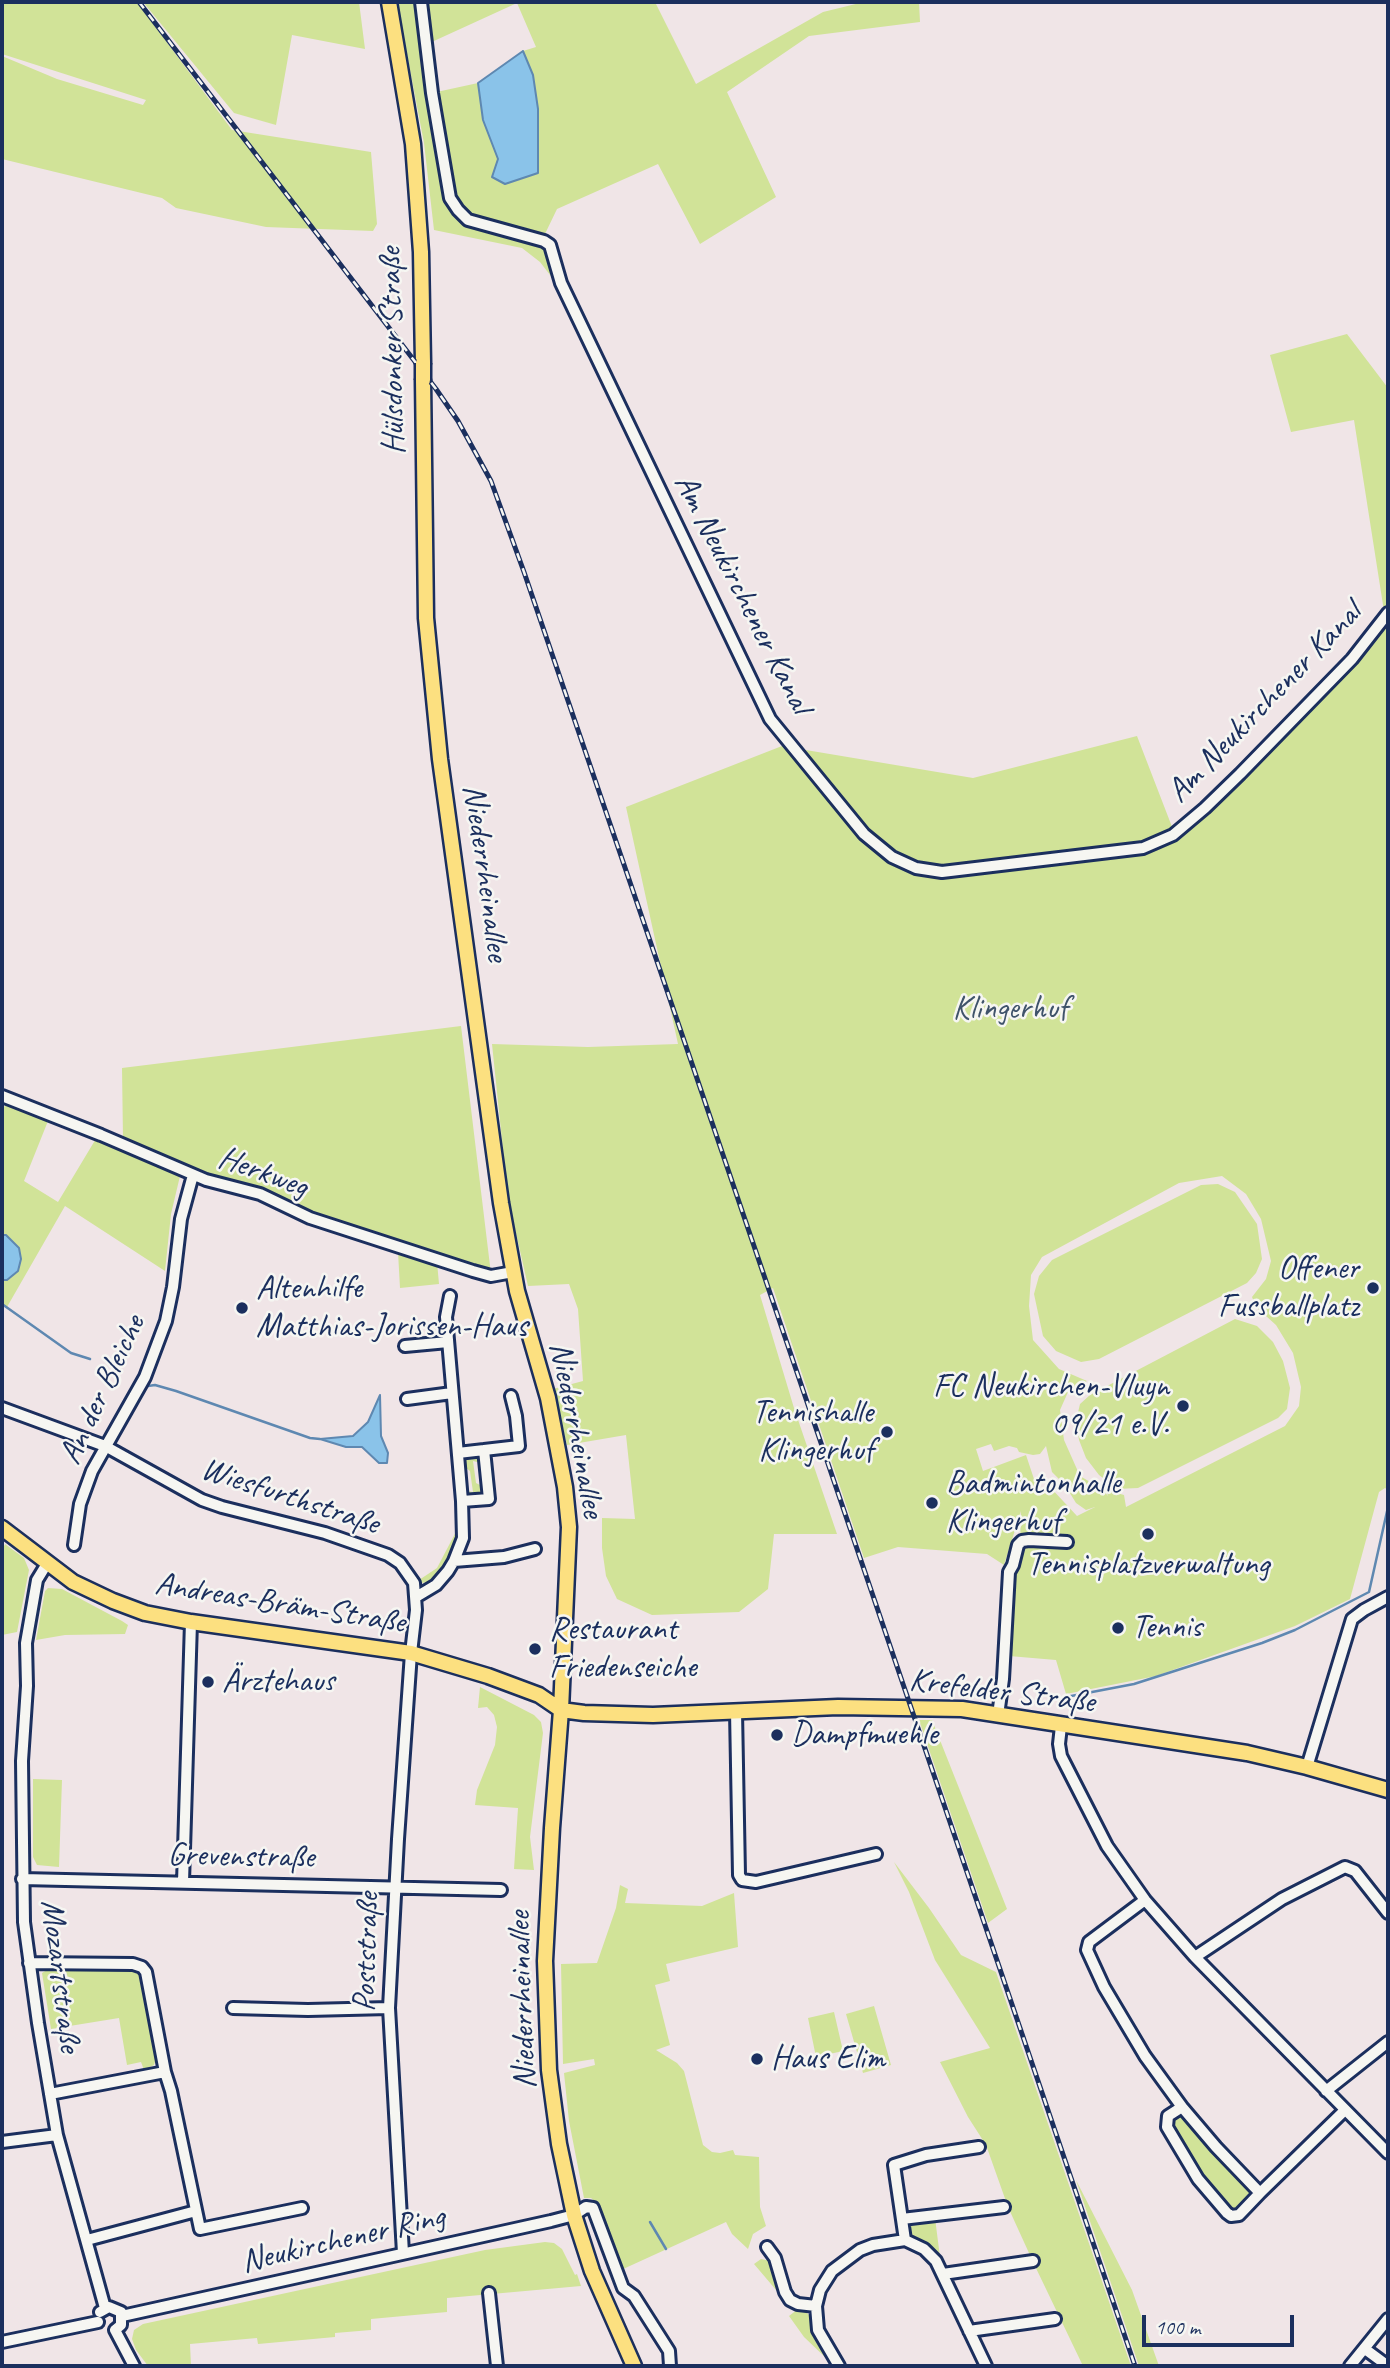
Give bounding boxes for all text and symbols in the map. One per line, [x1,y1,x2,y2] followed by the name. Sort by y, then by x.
[371,247,415,455] street label: Hülsdonker Straße
[665,468,819,720] street label: Am Neukirchener Kanal
[1159,595,1371,811] street label: Am Neukirchener Kanal
[453,782,517,964] street label: Niederrheinallee
[953,989,1067,1029] park label: Klingerhuf
[213,1139,313,1207] street label: Herkweg
[1218,1249,1359,1327] place label: Offener Fussballplatz
[256,1269,527,1347] place label: Altenhilfe Matthias-Jorissen-Haus
[1365,1280,1381,1296] marker: Offener Fussballplatz
[234,1300,250,1316] marker: Altenhilfe Matthias-Jorissen-Haus
[51,1309,155,1471] street label: An der Bleiche
[540,1339,612,1521] street label: Niederrheinallee
[933,1367,1169,1445] place label: FC Neukirchen-Vluyn 09/21 e.V.
[752,1393,873,1471] place label: Tennishalle Klingerhuf
[1175,1398,1191,1414] marker: FC Neukirchen-Vluyn 09/21 e.V.
[879,1424,895,1440] marker: Tennishalle Klingerhuf
[196,1450,384,1544] street label: Wiesfurthstraße
[946,1464,1120,1542] place label: Badmintonhalle Klingerhuf
[924,1495,940,1511] marker: Badmintonhalle Klingerhuf
[1140,1526,1156,1542] marker: Tennisplatzverwaltung
[1027,1545,1269,1585] place label: Tennisplatzverwaltung
[152,1565,408,1643] street label: Andreas-Bräm-Straße
[1132,1608,1202,1648] place label: Tennis
[549,1610,697,1688] place label: Restaurant Friedenseiche
[1110,1620,1126,1636] marker: Tennis
[527,1641,543,1657] marker: Restaurant Friedenseiche
[907,1661,1097,1723] street label: Krefelder Straße
[222,1662,334,1702] place label: Ärztehaus
[200,1674,216,1690] marker: Ärztehaus
[791,1715,938,1755] place label: Dampfmuehle
[769,1727,785,1743] marker: Dampfmuehle
[167,1836,315,1878] street label: Grevenstraße
[345,1892,389,2012] street label: Poststraße
[31,1898,89,2054] street label: Mozartstraße
[500,1910,546,2090] street label: Niederrheinallee
[771,2039,885,2079] place label: Haus Elim
[749,2051,765,2067] marker: Haus Elim
[238,2197,448,2283] street label: Neukirchener Ring
[1145,2302,1297,2346] scale bar
[1155,2314,1200,2340] text: 100 m

